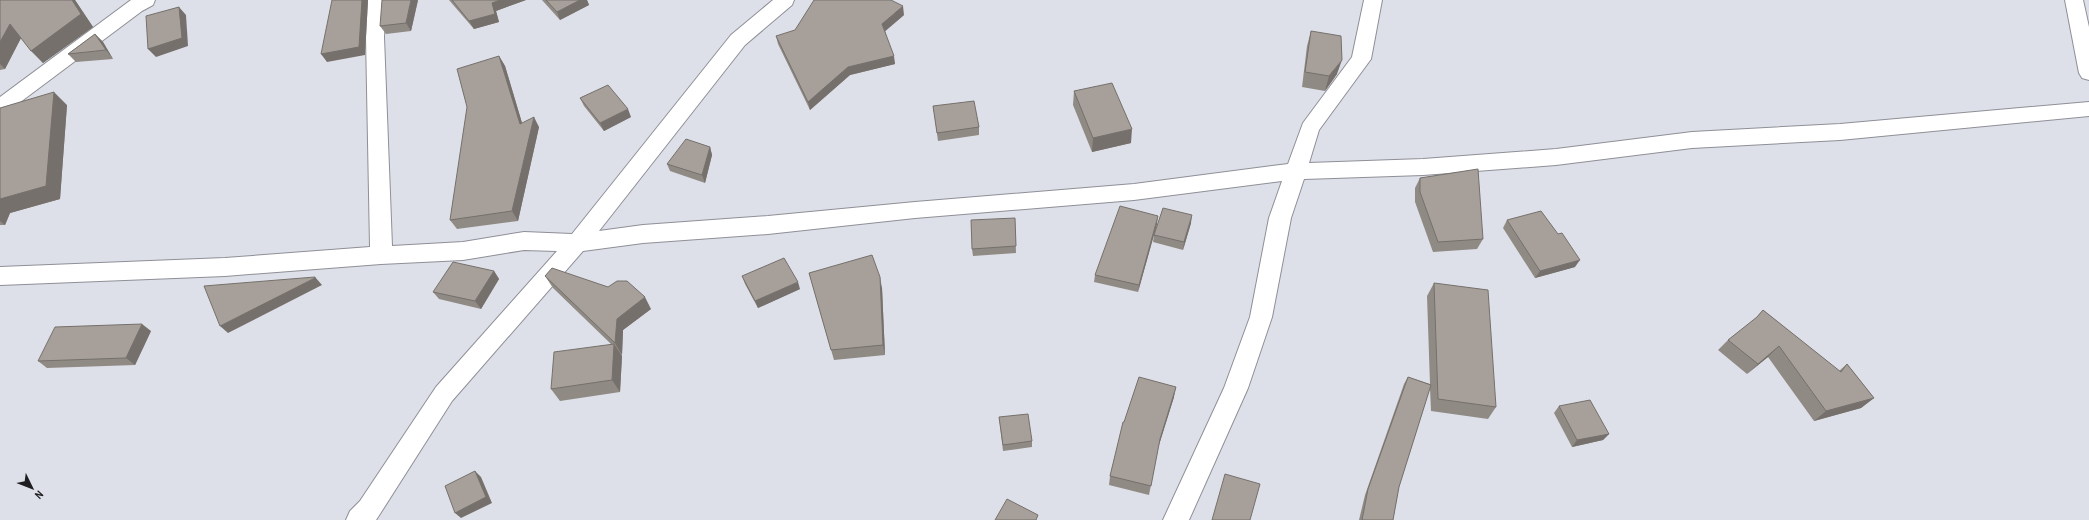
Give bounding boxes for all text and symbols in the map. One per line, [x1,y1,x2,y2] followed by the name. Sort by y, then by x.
[12,468,52,508] north arrow
[32,488,47,502] text: N

